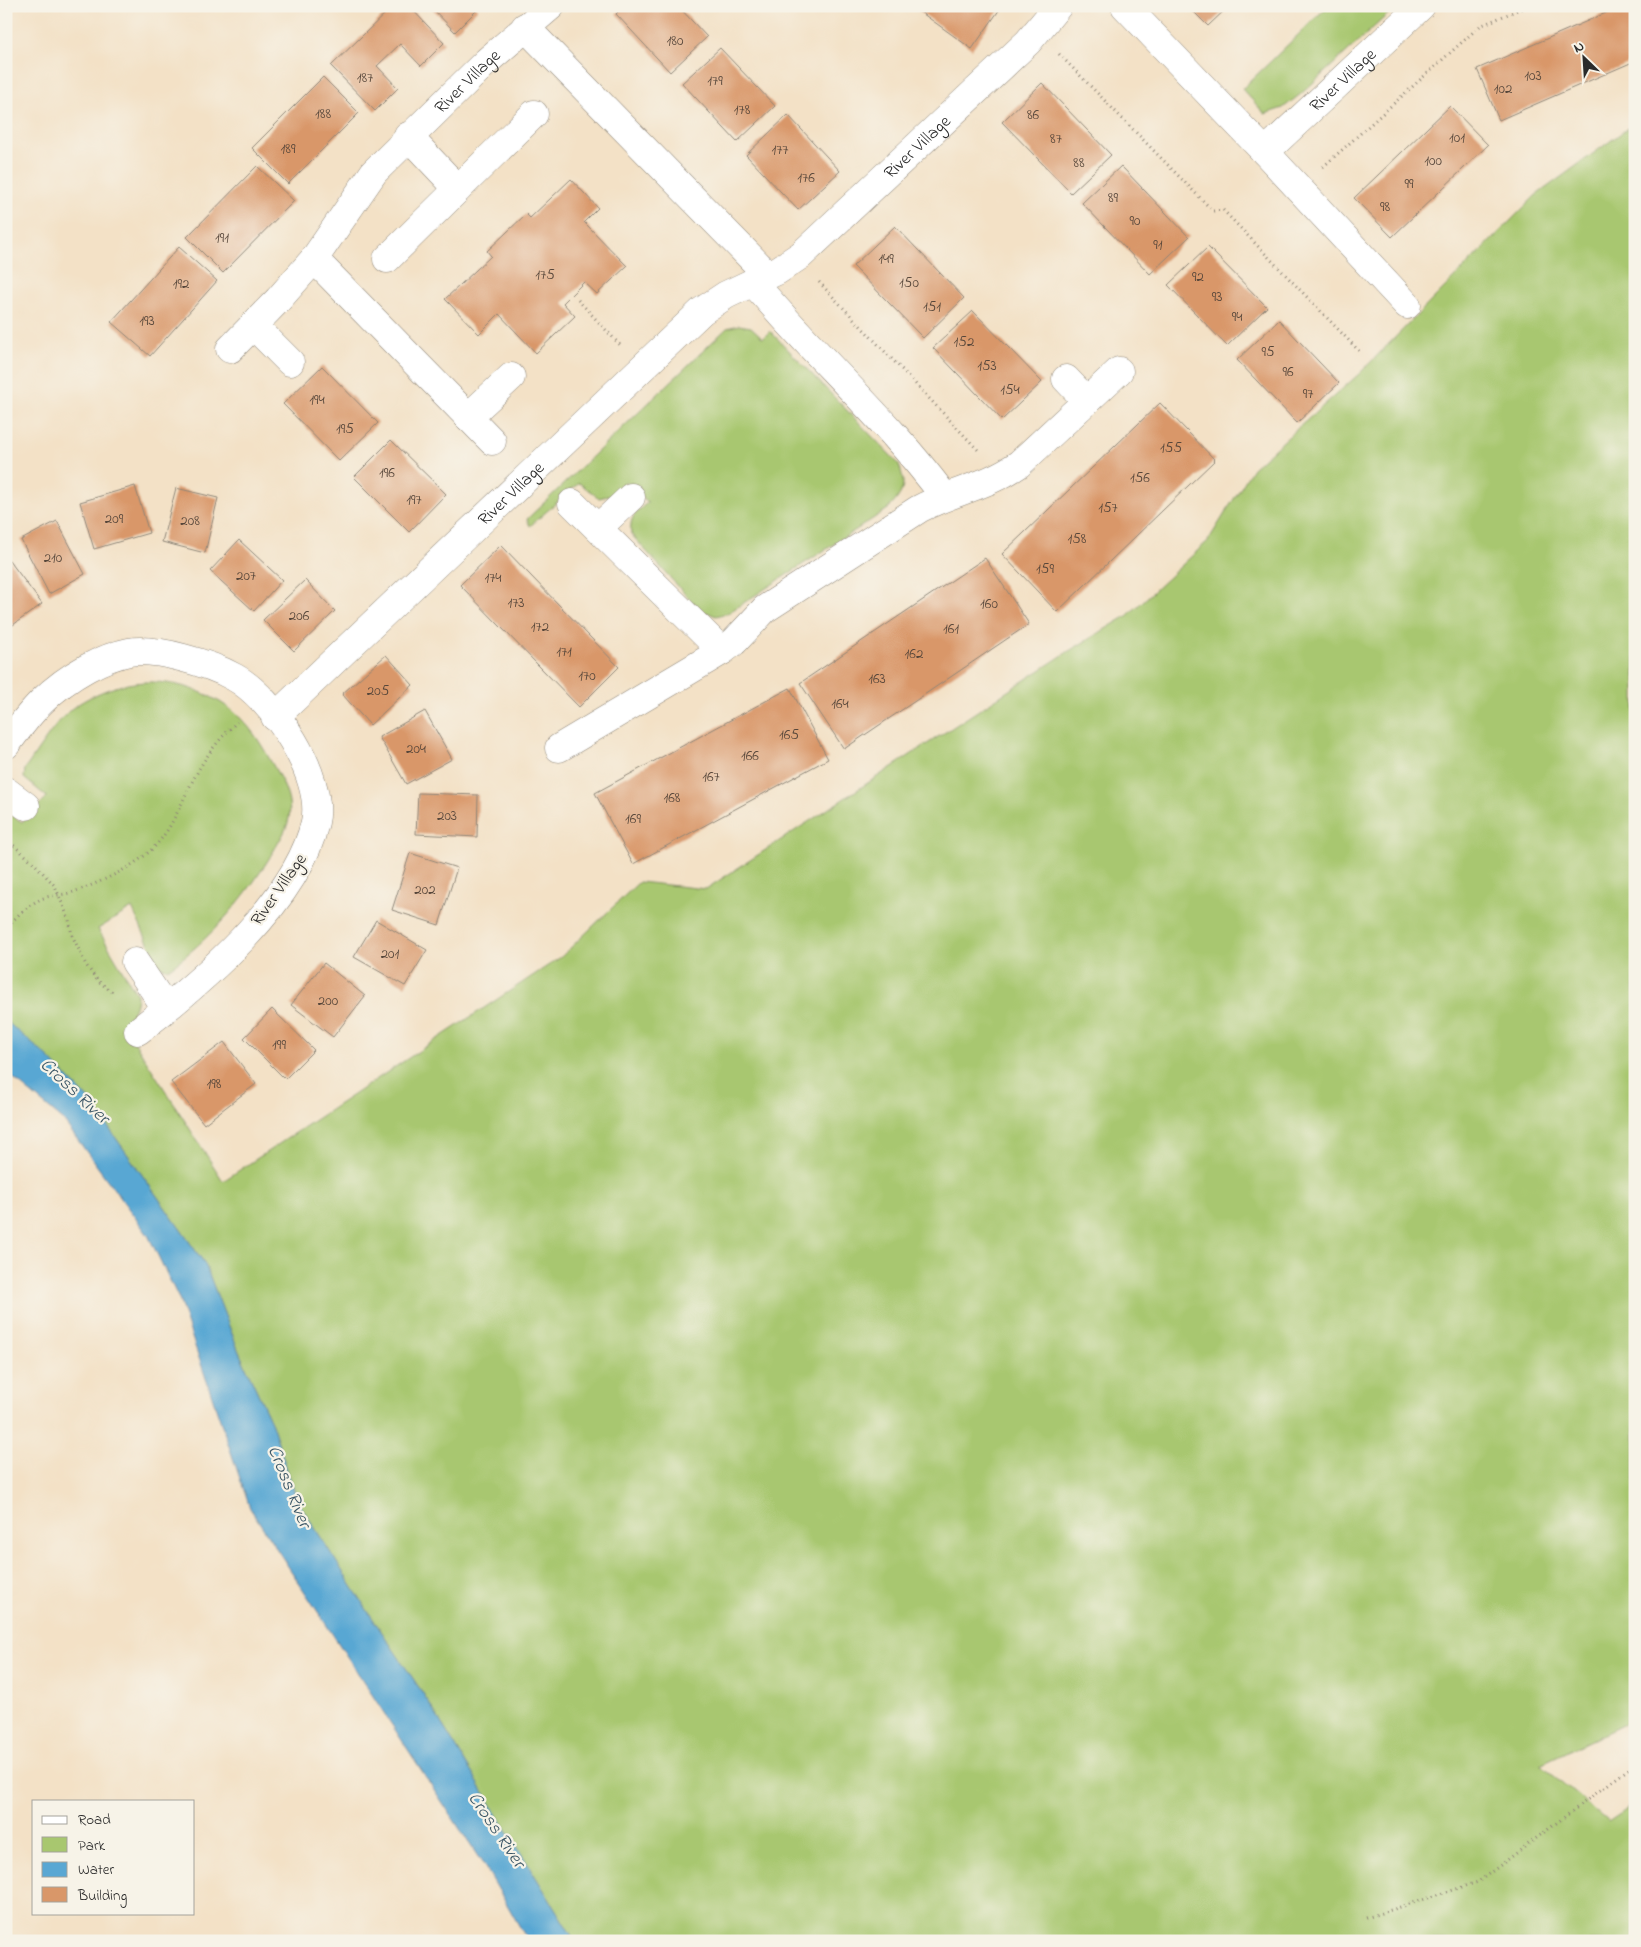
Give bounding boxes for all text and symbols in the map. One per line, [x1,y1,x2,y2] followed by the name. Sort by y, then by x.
[667,30,684,52] house number: 180
[1558,32,1608,82] north arrow
[1570,36,1588,59] text: N
[1304,42,1384,119] street label: River Village
[429,43,508,121] street label: River Village
[1524,65,1542,87] house number: 103
[357,67,373,89] house number: 187
[707,70,723,92] house number: 179
[1494,78,1513,100] house number: 102
[734,99,751,121] house number: 178
[315,103,331,125] house number: 188
[1027,104,1040,126] house number: 86
[879,109,958,186] street label: River Village
[1449,127,1465,149] house number: 101
[1050,128,1062,150] house number: 87
[281,138,296,160] house number: 189
[771,139,789,161] house number: 177
[1424,150,1442,172] house number: 100
[1073,152,1085,174] house number: 88
[797,167,815,189] house number: 176
[1404,173,1414,195] house number: 99
[1108,187,1119,209] house number: 89
[1380,196,1390,218] house number: 98
[1130,210,1141,232] house number: 90
[215,227,229,249] house number: 191
[1153,234,1163,256] house number: 91
[878,248,894,270] house number: 149
[535,264,555,286] house number: 175
[1192,266,1205,288] house number: 92
[899,272,919,294] house number: 150
[173,273,190,295] house number: 192
[1212,286,1222,308] house number: 93
[923,296,941,318] house number: 151
[1232,306,1242,328] house number: 94
[139,310,155,332] house number: 193
[954,331,975,353] house number: 152
[1261,341,1275,363] house number: 95
[977,355,997,377] house number: 153
[1282,361,1294,383] house number: 96
[1000,379,1020,401] house number: 154
[1303,383,1313,405] house number: 97
[309,389,325,411] house number: 194
[336,418,354,440] house number: 195
[1160,437,1182,459] house number: 155
[473,456,552,533] street label: River Village
[379,462,395,484] house number: 196
[1130,467,1150,489] house number: 156
[406,489,422,511] house number: 197
[1098,497,1118,519] house number: 157
[105,508,124,530] house number: 209
[180,510,200,532] house number: 208
[1068,528,1087,550] house number: 158
[44,547,63,569] house number: 210
[1036,558,1054,580] house number: 159
[236,565,256,587] house number: 207
[484,567,502,589] house number: 174
[507,592,525,614] house number: 173
[980,593,998,615] house number: 160
[289,605,310,627] house number: 206
[531,616,550,638] house number: 172
[943,618,959,640] house number: 161
[556,641,572,663] house number: 171
[905,643,924,665] house number: 162
[578,665,596,687] house number: 170
[868,668,886,690] house number: 163
[367,680,390,702] house number: 205
[831,693,849,715] house number: 164
[779,724,799,746] house number: 165
[406,738,426,760] house number: 204
[741,745,759,767] house number: 166
[702,766,720,788] house number: 167
[664,787,681,809] house number: 168
[437,805,457,827] house number: 203
[625,808,641,830] house number: 169
[245,848,316,932] street label: River Village
[414,879,436,901] house number: 202
[381,943,400,965] house number: 201
[318,990,339,1012] house number: 200
[272,1034,286,1056] house number: 199
[33,1052,117,1133] water label: Cross River
[207,1073,222,1095] house number: 198
[260,1442,318,1534] water label: Cross River
[461,1787,532,1876] water label: Cross River
[32,1800,195,1914] legend
[78,1809,111,1831] text: Road
[78,1835,106,1857] text: Park
[78,1859,114,1881] text: Water
[77,1885,127,1908] text: Building

